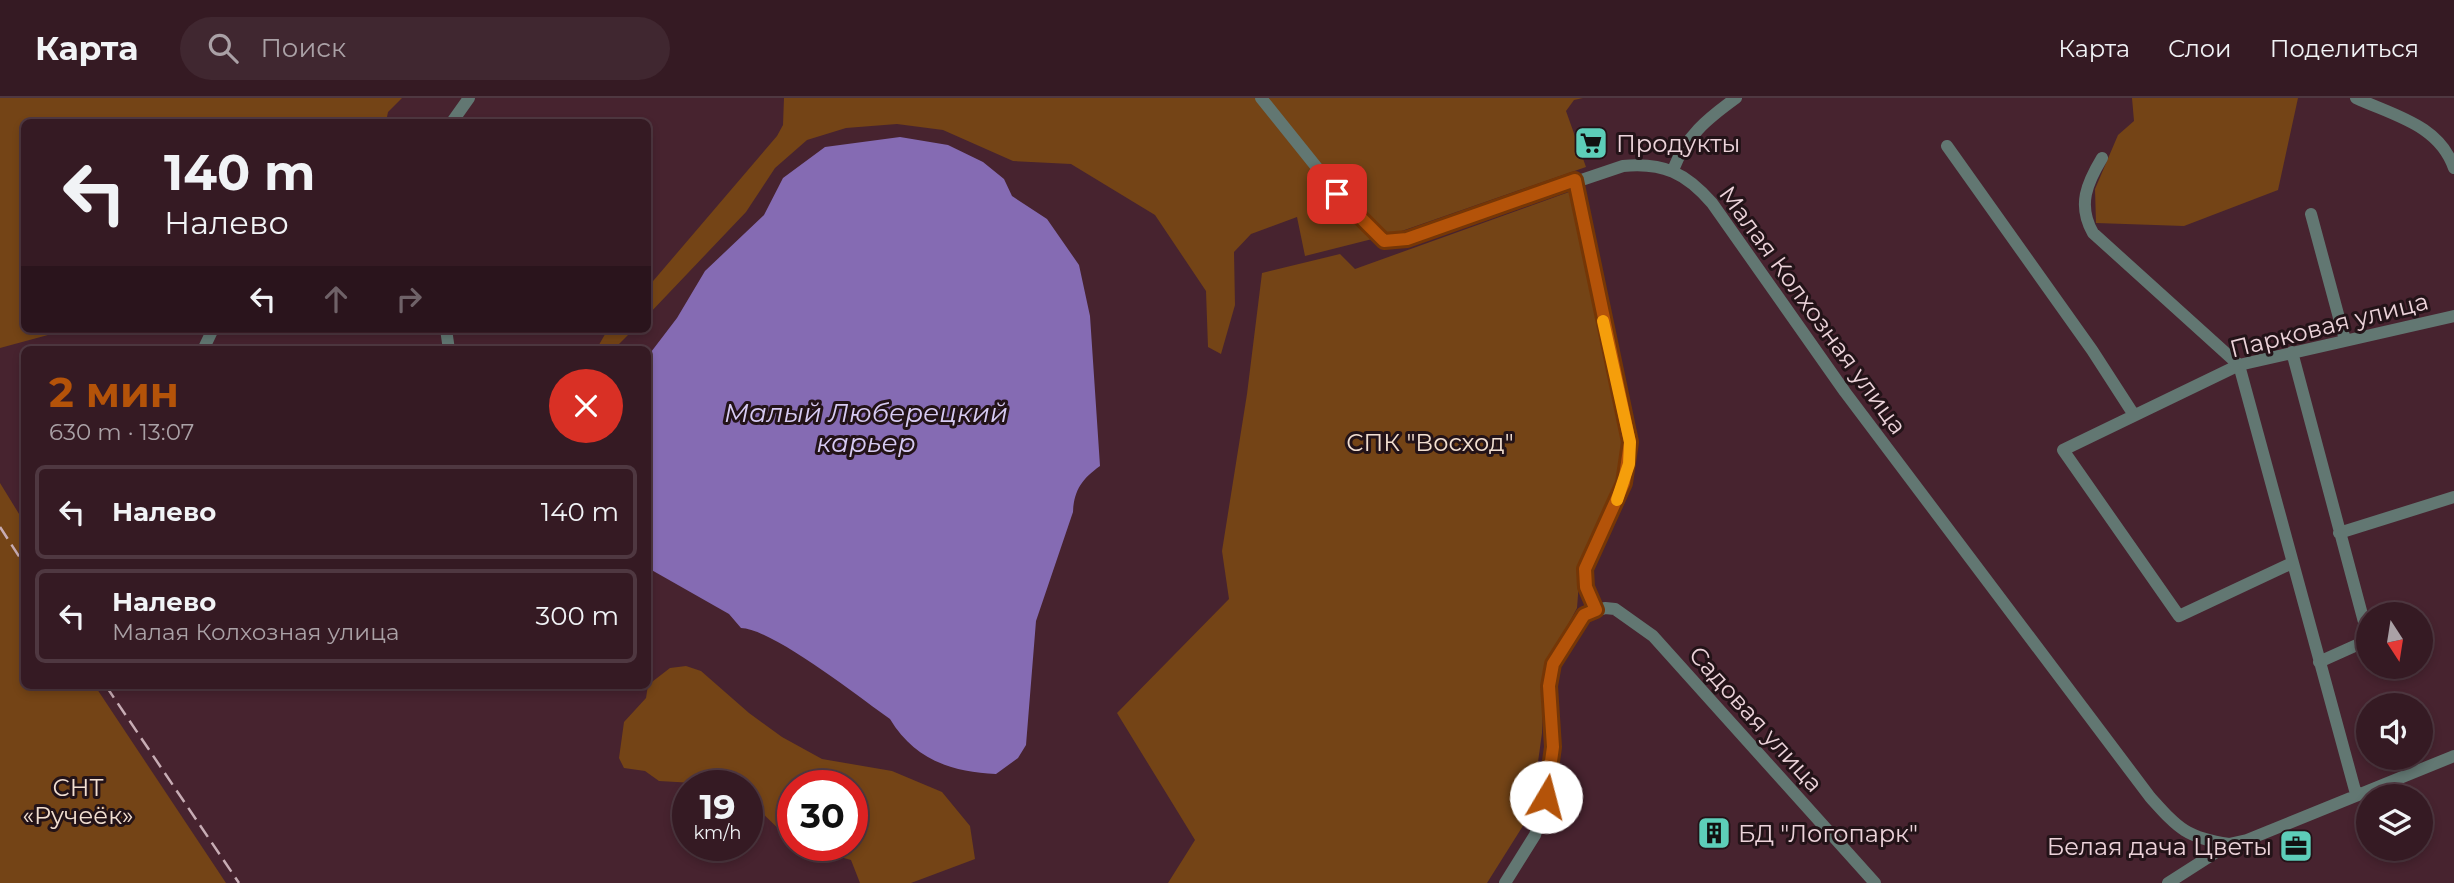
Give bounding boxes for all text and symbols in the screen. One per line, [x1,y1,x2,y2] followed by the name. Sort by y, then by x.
[180,17,670,80] search box
[35,28,138,68] text: Карта
[204,29,242,67] icon: search
[260,32,346,64] text: Поиск
[2058,34,2130,63] text: Карта
[2168,34,2232,63] text: Слои
[2270,34,2419,63] text: Поделиться
[1572,124,1610,162] supermarket icon: Продукты
[1616,129,1740,158] place label: Продукты
[164,143,316,202] text: 140 m
[49,147,140,238] icon: left
[1307,164,1367,224] pin
[1318,175,1356,213] icon: arrive
[1713,180,1913,440] street label: Малая Колхозная улица
[164,203,289,242] text: Налево
[244,280,282,318] icon: left
[317,280,355,318] icon: ahead
[390,280,428,318] icon: right
[2227,286,2431,364] street label: Парковая улица
[49,366,179,418] text: 2 мин
[549,369,623,443] button: close
[724,397,1008,459] water label: Малый Люберецкий карьер
[49,418,194,446] text: 630 m · 13:07
[1346,428,1514,457] park label: СПК "Восход"
[53,493,91,531] icon: left
[112,496,216,528] text: Налево
[541,496,619,528] text: 140 m
[112,586,216,618] text: Налево
[53,597,91,635] icon: left
[536,600,619,632] text: 300 m
[2356,602,2432,679] north arrow
[2356,602,2433,861] map controls
[112,618,399,646] text: Малая Колхозная улица
[1683,640,1829,798] street label: Садовая улица
[2356,693,2433,770] button: sound
[1509,760,1583,834] position arrow
[777,770,868,861] speed limit sign: 30
[22,773,134,830] park label: СНТ «Ручеёк»
[2356,784,2433,861] button: layers
[699,785,736,828] text: 19
[1695,814,1733,852] building icon: БД "Логопарк"
[1738,819,1918,848] place label: БД "Логопарк"
[693,822,742,844] text: km/h
[2277,827,2315,865] office icon: Белая дача Цветы
[2047,832,2272,861] place label: Белая дача Цветы

